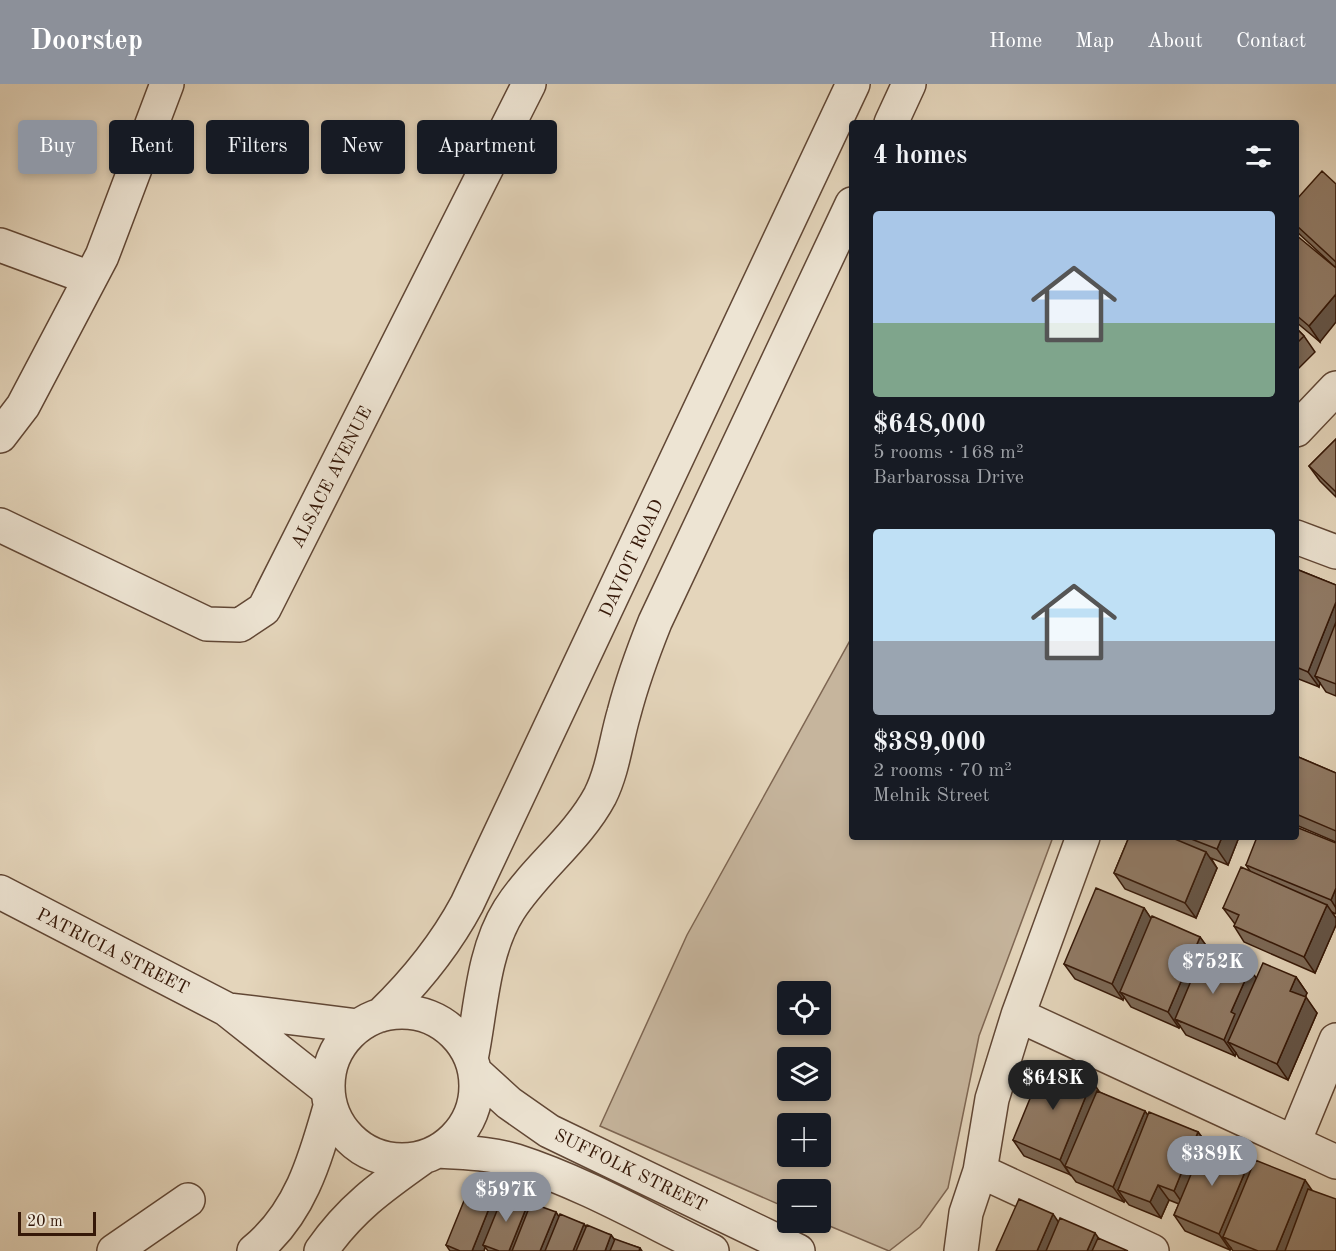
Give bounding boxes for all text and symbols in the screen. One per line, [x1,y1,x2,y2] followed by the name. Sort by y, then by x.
[30,28,143,56] text: Doorstep
[989,31,1042,52] text: Home
[1075,31,1114,52] text: Map
[1147,31,1203,52] text: About
[1236,31,1306,52] text: Contact
[18,120,97,174] chip: Buy
[109,120,194,174] chip: Rent
[206,120,309,174] chip: Filters
[321,120,405,174] chip: New
[417,120,557,174] chip: Apartment
[1242,140,1275,173] icon: filters
[873,143,967,169] text: 4 homes
[1020,250,1128,358] icon: home
[288,404,375,551] street label: ALSACE AVENUE
[873,412,986,438] text: $648,000
[873,443,1023,463] text: 5 rooms · 168 m²
[873,468,1024,488] text: Barbarossa Drive
[597,497,667,620] street label: DAVIOT ROAD
[1020,568,1128,676] icon: home
[873,730,986,756] text: $389,000
[873,761,1012,781] text: 2 rooms · 70 m²
[873,786,990,806] text: Melnik Street
[33,906,192,998] street label: PATRICIA STREET
[1171,944,1255,995] pin: $752K
[1182,953,1244,973] text: $752K
[777,981,831,1233] map controls
[777,981,831,1035] button: locate
[777,1047,831,1101] button: layers
[1011,1060,1095,1111] pin: $648K
[1022,1069,1084,1089] text: $648K
[777,1113,831,1167] button: +
[552,1126,710,1216] street label: SUFFOLK STREET
[1170,1136,1254,1187] pin: $389K
[1181,1145,1243,1165] text: $389K
[464,1172,548,1223] pin: $597K
[777,1179,831,1233] button: −
[475,1181,537,1201] text: $597K
[18,1209,96,1236] scale bar
[27,1214,63,1230] text: 20 m

